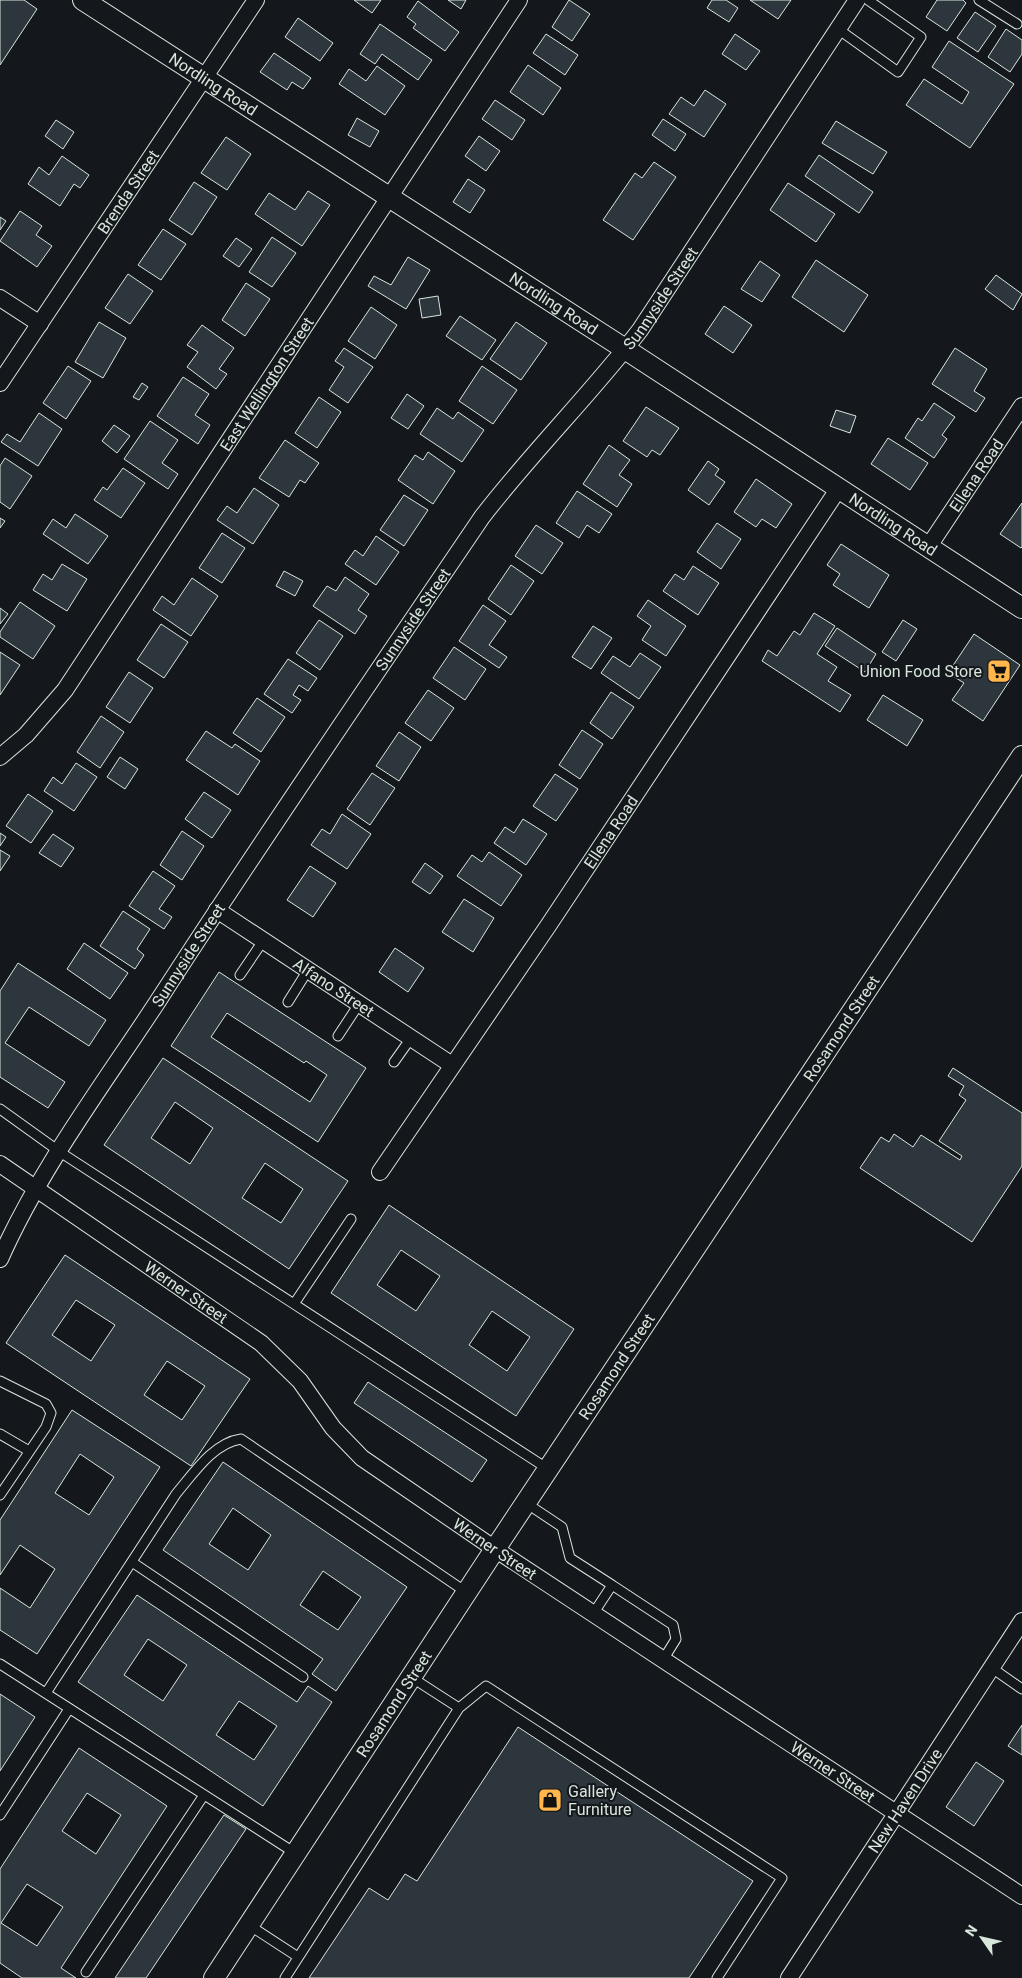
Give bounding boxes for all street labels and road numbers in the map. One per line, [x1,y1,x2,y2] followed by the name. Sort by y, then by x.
[165,49,261,120] street label: Nordling Road
[94,147,163,237] street label: Brenda Street
[619,244,702,354] street label: Sunnyside Street
[506,268,601,339] street label: Nordling Road
[216,314,318,455] street label: East Wellington Street
[945,435,1007,516] street label: Ellena Road
[845,489,941,560] street label: Nordling Road
[372,565,455,674] street label: Sunnyside Street
[580,792,642,872] street label: Ellena Road
[148,900,229,1010] street label: Sunnyside Street
[290,954,378,1021] street label: Alfano Street
[799,972,883,1085] street label: Rosamond Street
[141,1257,231,1327] street label: Werner Street
[575,1310,659,1423] street label: Rosamond Street
[449,1514,540,1584] street label: Werner Street
[352,1647,436,1761] street label: Rosamond Street
[787,1737,878,1807] street label: Werner Street
[864,1745,946,1857] street label: New Haven Drive

